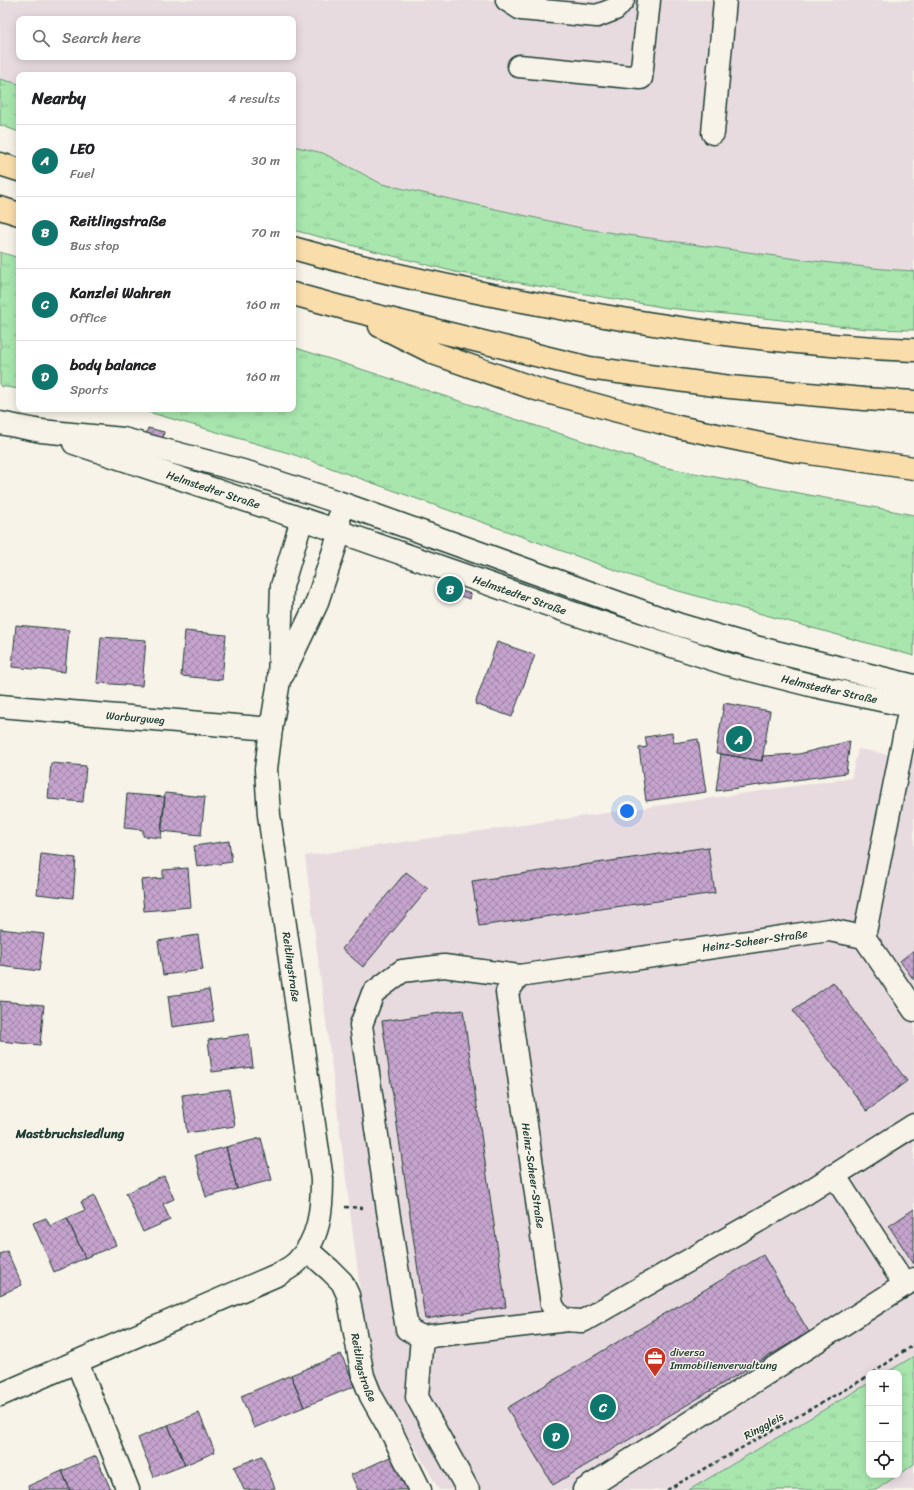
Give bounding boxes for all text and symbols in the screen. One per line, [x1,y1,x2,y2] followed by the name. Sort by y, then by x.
[16,16,296,60] search box
[62,25,141,51] text: Search here
[30,27,52,49] icon: search
[32,83,86,113] text: Nearby
[228,87,280,110] text: 4 results
[70,136,95,162] text: LEO
[41,149,49,172] text: A
[251,149,280,172] text: 30 m
[70,162,94,185] text: Fuel
[70,208,166,234] text: Reitlingstraße
[41,221,49,244] text: B
[251,221,280,244] text: 70 m
[70,234,119,257] text: Bus stop
[70,280,171,306] text: Kanzlei Wahren
[41,293,49,316] text: C
[245,293,280,316] text: 160 m
[70,306,107,329] text: Office
[70,352,156,378] text: body balance
[41,365,49,388] text: D
[245,365,280,388] text: 160 m
[70,378,108,401] text: Sports
[164,465,263,514] street label: Helmstedter Straße
[470,570,570,620] street label: Helmstedter Straße
[437,574,463,604] pin: B
[780,669,880,709] street label: Helmstedter Straße
[105,706,166,729] street label: Warburgweg
[726,724,752,754] pin: A
[617,801,637,821] your location
[701,924,809,958] street label: Heinz-Scheer-Straße
[277,931,305,1004] street label: Reitlingstraße
[516,1121,550,1230] street label: Heinz-Scheer-Straße
[15,1122,125,1145] district label: Mastbruchsiedlung
[346,1331,382,1406] street label: Reitlingstraße
[669,1343,778,1375] place label: diversa Immobilienverwaltung
[642,1345,668,1378] office icon: diversa Immobilienverwaltung
[866,1370,902,1478] map controls
[866,1370,902,1406] button: +
[590,1392,616,1422] pin: C
[866,1406,902,1442] button: −
[740,1407,789,1445] street label: Ringgleis
[543,1421,569,1451] pin: D
[866,1442,902,1478] button: locate

